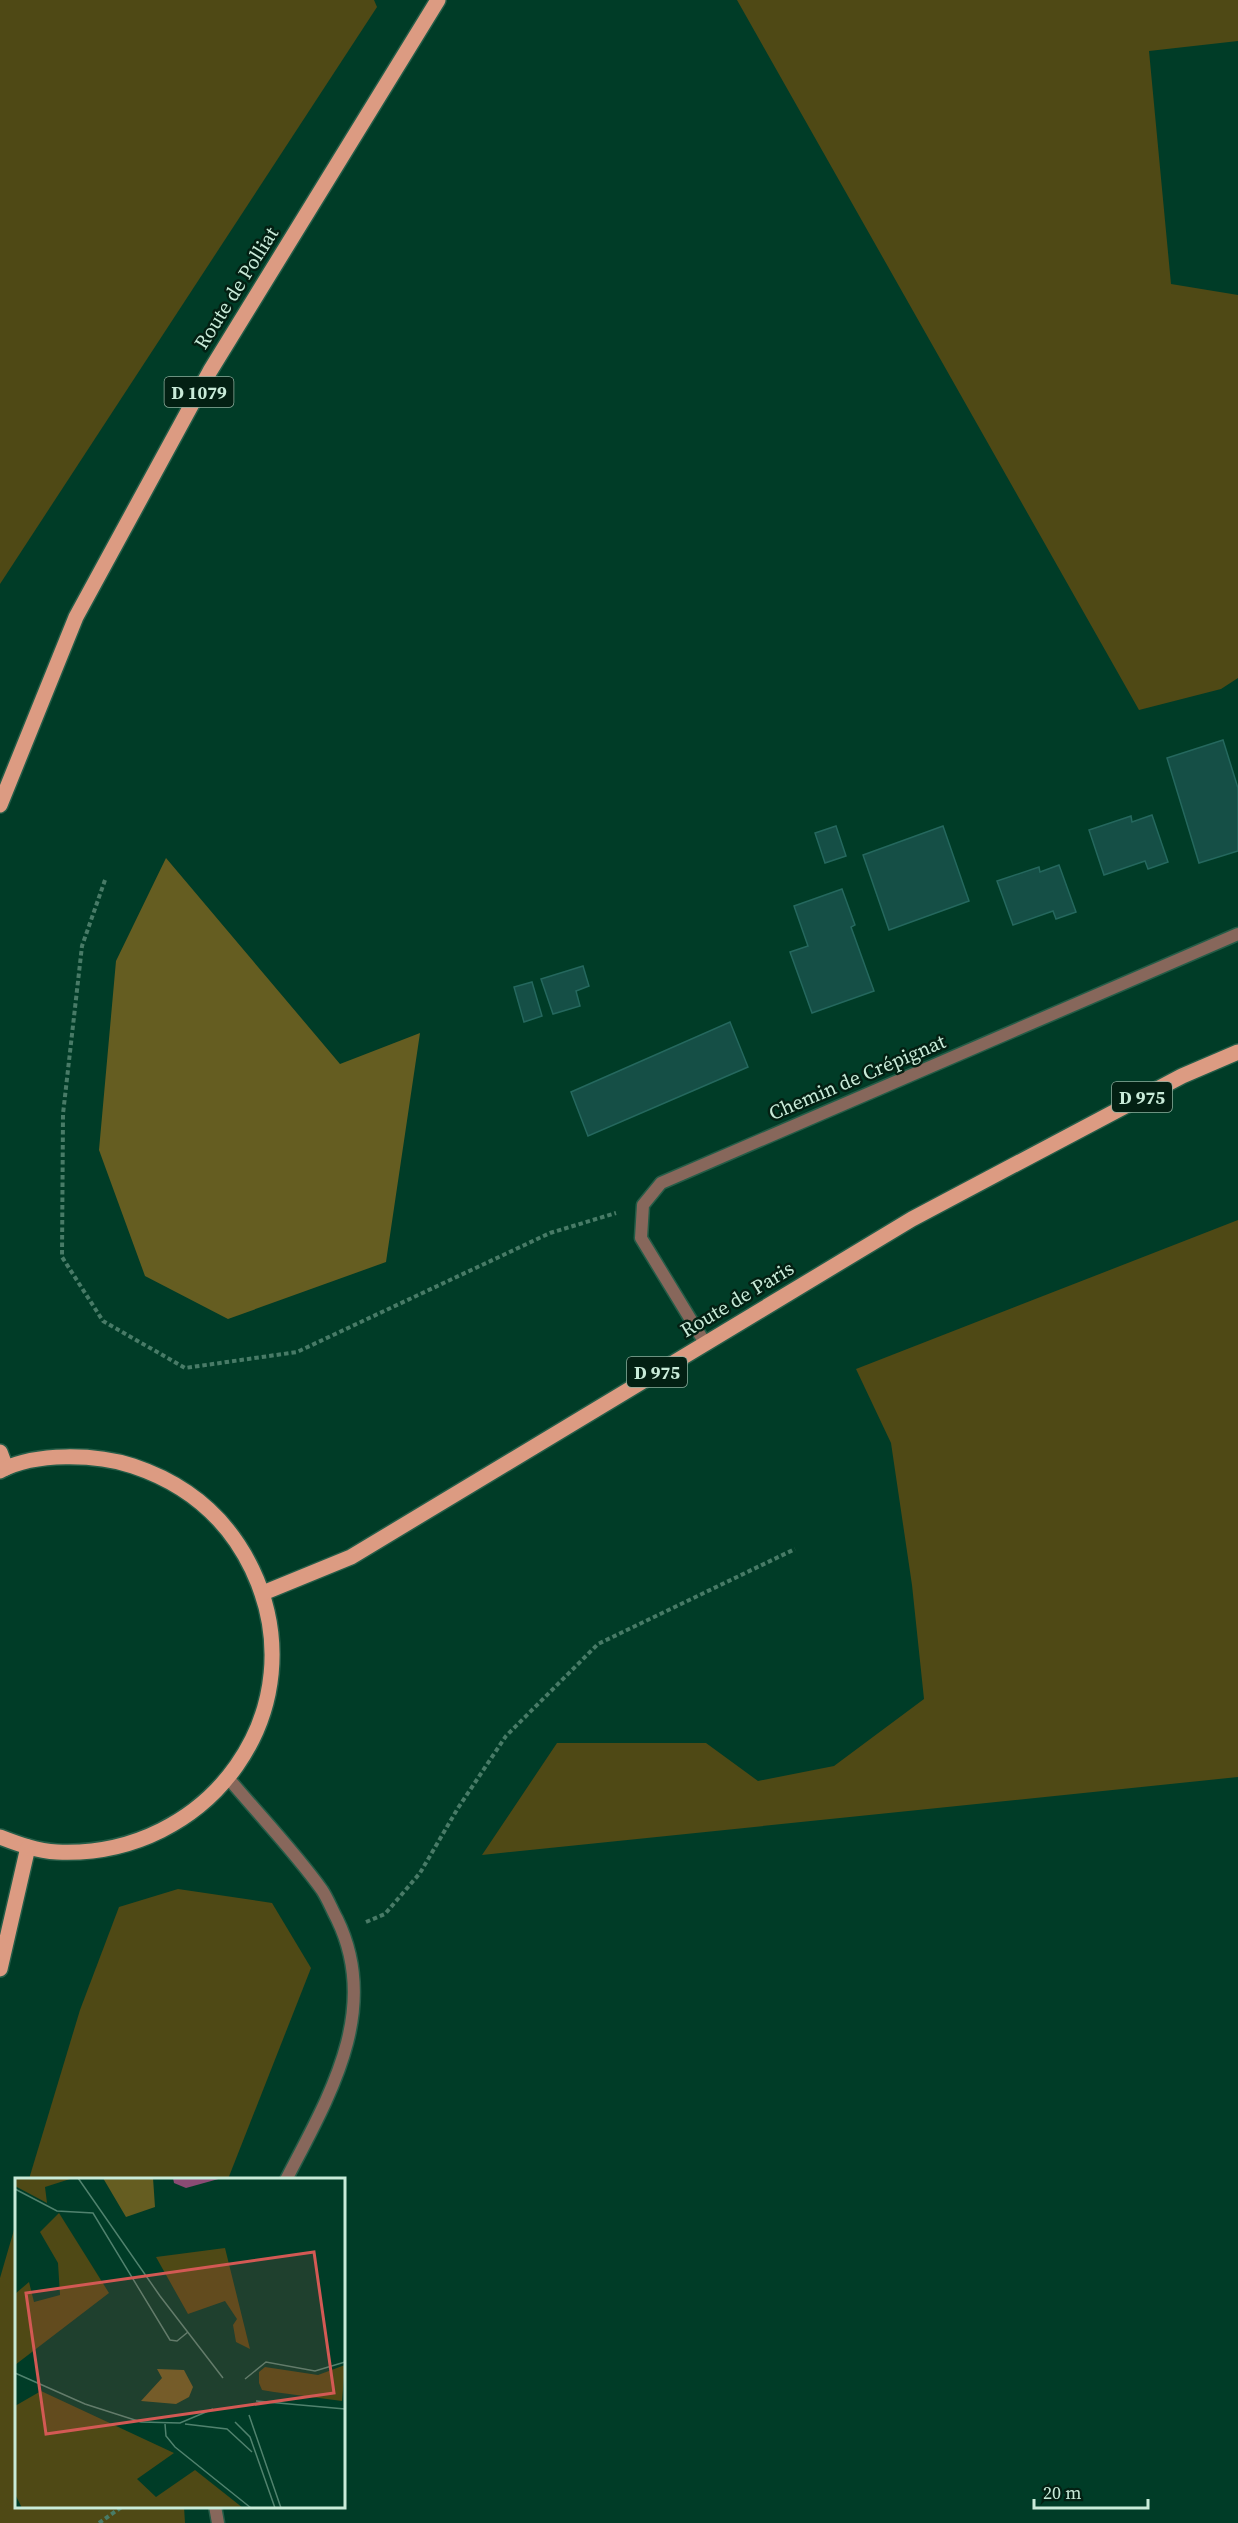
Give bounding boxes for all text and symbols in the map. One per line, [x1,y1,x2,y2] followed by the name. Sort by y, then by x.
[187,221,285,355] street label: Route de Polliat
[164,377,234,407] road number: D 1079
[764,1027,950,1127] street label: Chemin de Crépignat
[1112,1082,1172,1112] road number: D 975
[675,1254,799,1344] street label: Route de Paris
[627,1357,687,1387] road number: D 975
[15,2178,345,2508] inset map
[1034,2472,1148,2510] scale bar
[1043,2480,1081,2505] text: 20 m

